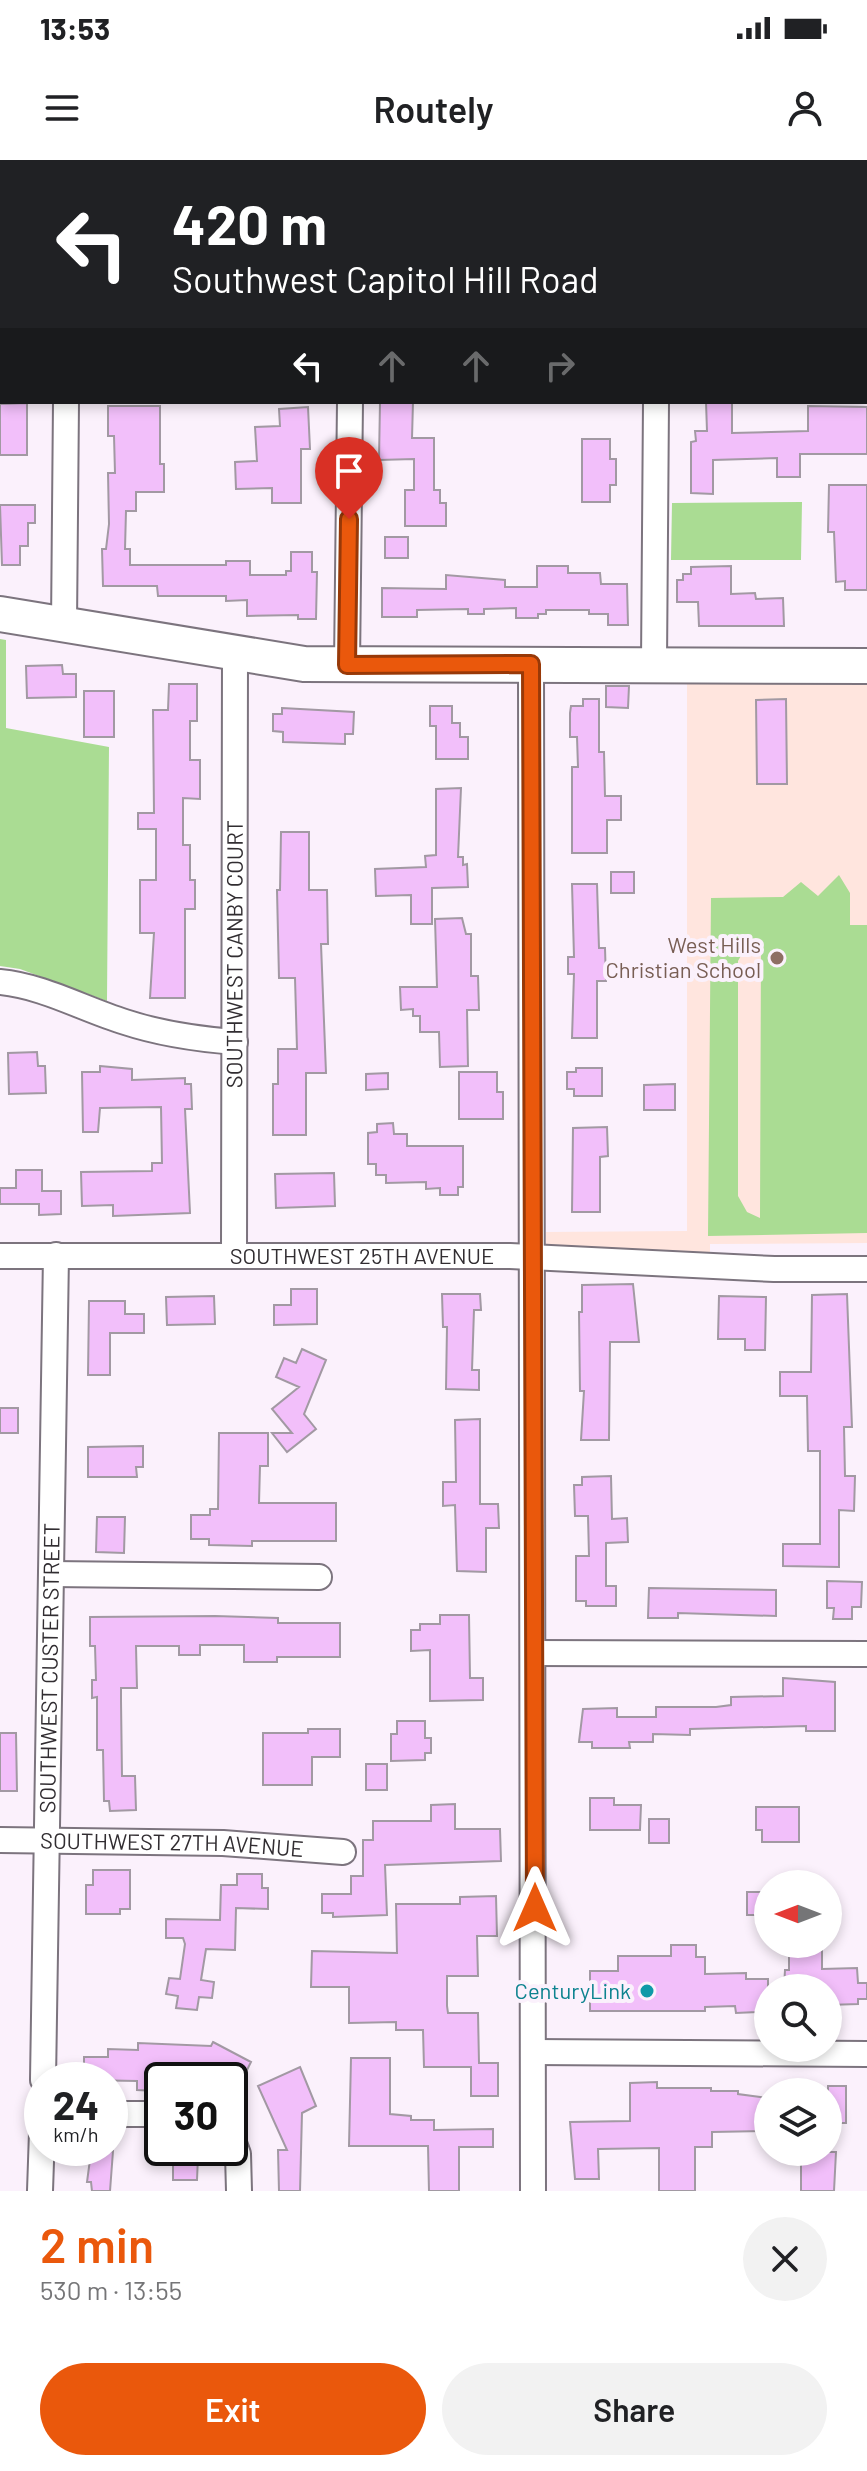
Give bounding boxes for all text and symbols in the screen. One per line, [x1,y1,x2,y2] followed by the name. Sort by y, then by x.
[40,10,110,46] text: 13:53
[40,86,84,130] icon: menu
[783,86,827,130] icon: person
[373,87,494,130] text: Routely
[172,189,327,256] text: 420 m
[40,192,144,296] icon: left
[172,257,599,300] text: Southwest Capitol Hill Road
[286,344,330,388] icon: left
[370,344,414,388] icon: ahead
[454,344,498,388] icon: ahead
[538,344,582,388] icon: right
[315,437,383,519] pin
[327,449,371,493] icon: arrive
[220,820,247,1088] street label: SOUTHWEST CANBY COURT
[605,931,761,982] place label: West Hills Christian School
[768,949,786,967] marker: West Hills Christian School
[230,1242,494,1268] street label: SOUTHWEST 25TH AVENUE
[33,1523,64,1814] street label: SOUTHWEST CUSTER STREET
[40,1827,305,1861] street label: SOUTHWEST 27TH AVENUE
[493,1866,577,1950] position arrow
[754,1870,842,1958] north arrow
[754,1870,842,2166] map controls
[754,1974,842,2062] button: search
[515,1977,631,2003] place label: CenturyLink
[638,1982,656,2000] marker: CenturyLink
[144,2062,248,2166] speed limit sign: 30
[754,2078,842,2166] button: layers
[53,2080,99,2128] text: 24
[53,2122,99,2146] text: km/h
[40,2215,154,2273] text: 2 min
[743,2217,827,2301] button: close
[40,2274,182,2305] text: 530 m · 13:55
[40,2363,426,2455] button: Exit
[442,2363,827,2455] button: Share

